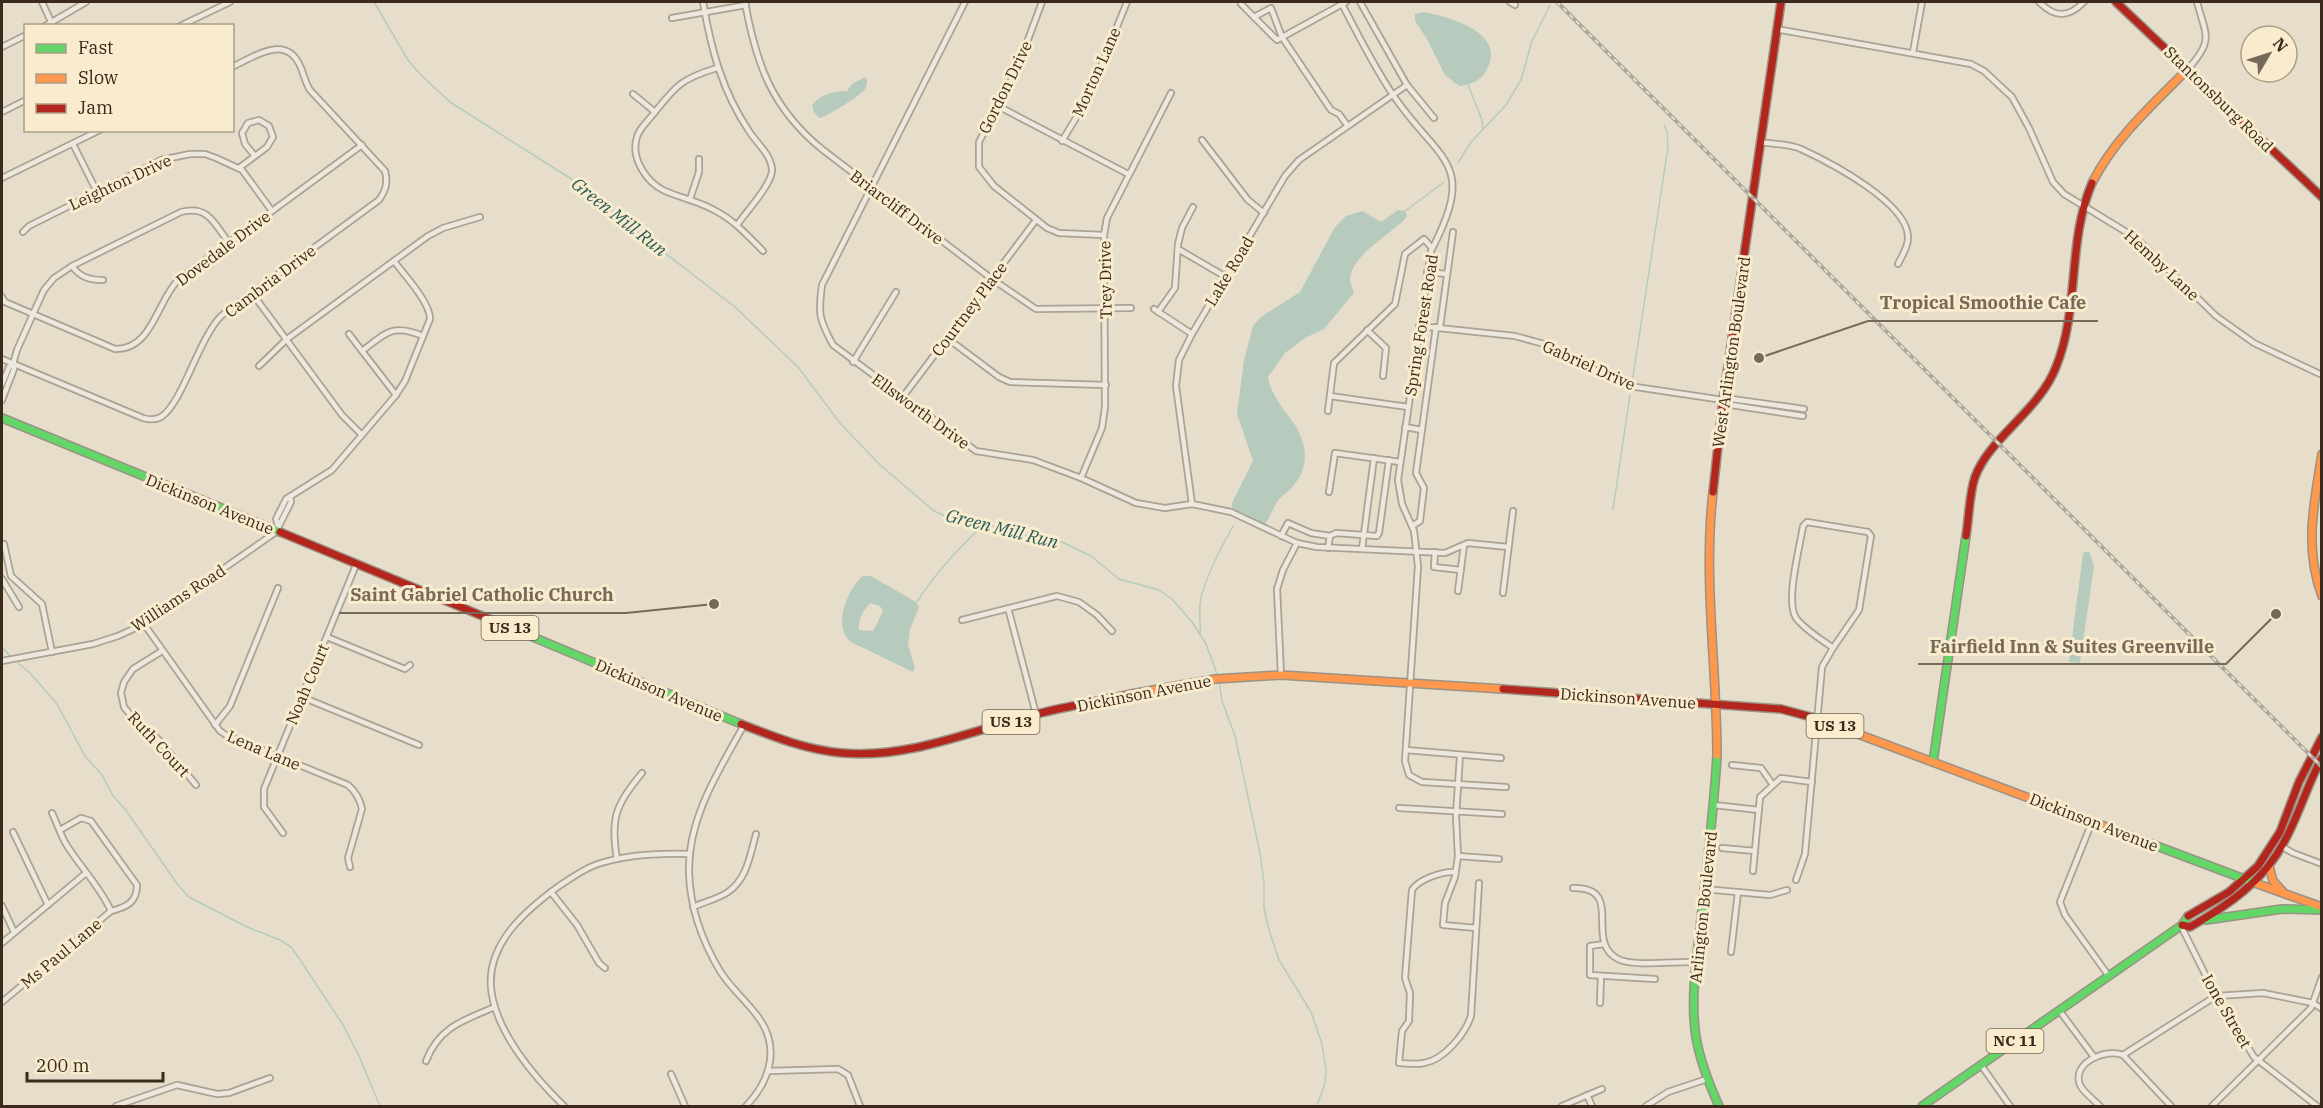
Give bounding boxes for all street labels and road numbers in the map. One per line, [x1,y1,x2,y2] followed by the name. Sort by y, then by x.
[1067,24,1125,120] street label: Morton Lane
[974,37,1036,137] street label: Gordon Drive
[2160,42,2278,156] street label: Stantonsburg Road
[66,150,174,214] street label: Leighton Drive
[846,165,948,249] street label: Briarcliff Drive
[172,206,274,290] street label: Dovedale Drive
[2120,225,2204,305] street label: Hemby Lane
[1200,232,1258,309] street label: Lake Road
[221,240,319,322] street label: Cambria Drive
[1094,241,1116,319] street label: Trey Drive
[1400,252,1442,397] street label: Spring Forest Road
[1708,255,1754,449] street label: West Arlington Boulevard
[927,258,1011,360] street label: Courtney Place
[1540,336,1638,394] street label: Gabriel Drive
[868,369,974,453] street label: Ellsworth Drive
[143,469,277,539] street label: Dickinson Avenue
[127,560,229,636] street label: Williams Road
[482,616,538,640] road number: US 13
[281,640,333,728] street label: Noah Court
[592,654,726,726] street label: Dickinson Avenue
[1075,670,1213,716] street label: Dickinson Avenue
[1559,683,1697,713] street label: Dickinson Avenue
[124,707,195,781] street label: Ruth Court
[982,710,1040,734] road number: US 13
[1806,714,1864,738] road number: US 13
[224,726,304,774] street label: Lena Lane
[2027,788,2161,856] street label: Dickinson Avenue
[1685,830,1721,984] street label: Arlington Boulevard
[17,913,105,993] street label: Ms Paul Lane
[2198,970,2256,1052] street label: Ione Street
[1986,1029,2044,1053] road number: NC 11

